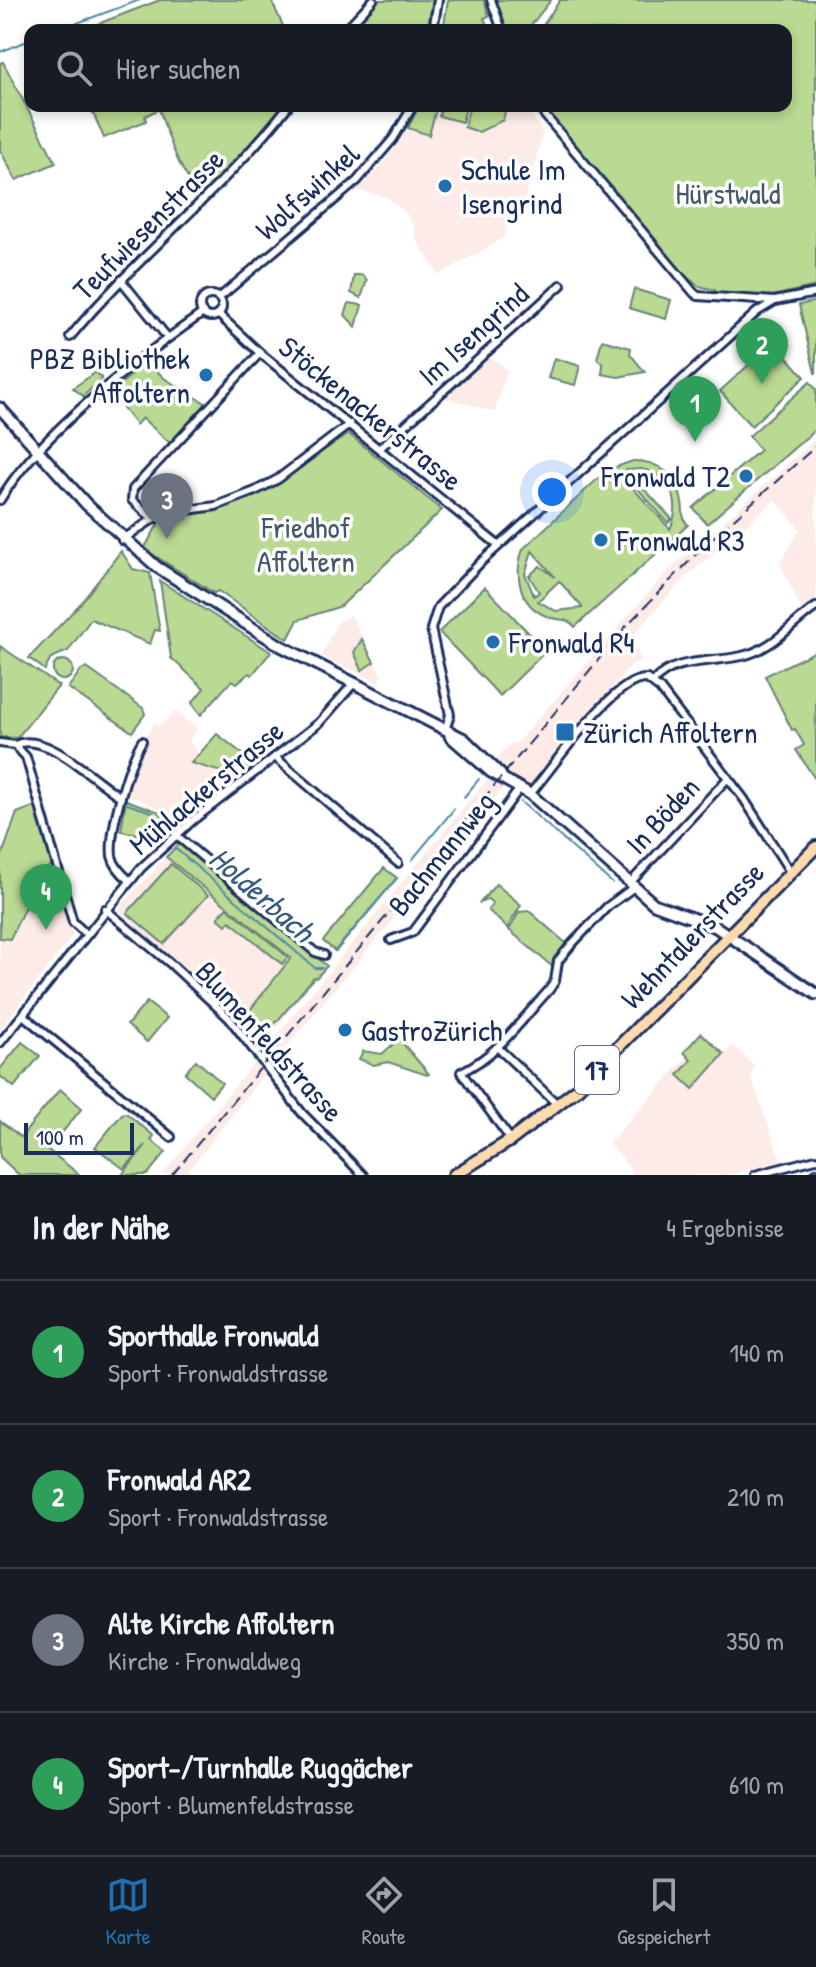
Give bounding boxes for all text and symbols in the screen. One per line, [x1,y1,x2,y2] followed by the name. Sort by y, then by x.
[24,24,792,112] search box
[52,46,96,90] icon: search
[116,48,240,88] text: Hier suchen
[246,134,368,248] street label: Wolfswinkel
[64,140,232,308] street label: Teufwiesenstrasse
[461,149,565,223] place label: Schule Im Isengrind
[676,173,781,213] park label: Hürstwald
[436,177,454,195] marker: Schule Im Isengrind
[409,274,537,394] street label: Im Isengrind
[736,318,788,384] pin: 2
[271,327,471,499] street label: Stöckenackerstrasse
[30,338,190,412] place label: PBZ Bibliothek Affoltern
[197,366,215,384] marker: PBZ Bibliothek Affoltern
[669,376,721,442] pin: 1
[600,456,730,496] place label: Fronwald T2
[737,467,755,485] marker: Fronwald T2
[532,472,572,512] your location
[141,473,193,539] pin: 3
[257,507,355,581] park label: Friedhof Affoltern
[616,520,745,560] place label: Fronwald R3
[592,531,610,549] marker: Fronwald R3
[508,622,635,662] place label: Fronwald R4
[484,633,502,651] marker: Fronwald R4
[120,711,292,863] street label: Mühlackerstrasse
[583,712,757,752] place label: Zürich Affoltern
[554,721,576,743] marker: Zürich Affoltern
[616,768,708,862] street label: In Böden
[378,782,504,924] street label: Bachmannweg
[201,837,325,953] water label: Holderbach
[611,853,773,1017] street label: Wehntalerstrasse
[20,864,72,930] pin: 4
[187,952,353,1130] street label: Blumenfeldstrasse
[361,1010,502,1050] place label: GastroZürich
[336,1021,354,1039] marker: GastroZürich
[575,1046,619,1094] road number: 17
[24,1119,134,1155] scale bar
[36,1122,84,1152] text: 100 m
[32,1204,170,1250] text: In der Nähe
[666,1210,784,1245] text: 4 Ergebnisse
[108,1315,318,1355] text: Sporthalle Fronwald
[53,1335,63,1370] text: 1
[730,1335,784,1370] text: 140 m
[108,1355,328,1390] text: Sport · Fronwaldstrasse
[108,1459,251,1499] text: Fronwald AR2
[52,1479,64,1514] text: 2
[727,1479,784,1514] text: 210 m
[108,1499,328,1534] text: Sport · Fronwaldstrasse
[108,1603,335,1643] text: Alte Kirche Affoltern
[52,1623,64,1658] text: 3
[726,1623,784,1658] text: 350 m
[108,1643,301,1678] text: Kirche · Fronwaldweg
[108,1747,412,1787] text: Sport-/Turnhalle Ruggächer
[53,1767,63,1802] text: 4
[729,1767,784,1802] text: 610 m
[108,1787,354,1822] text: Sport · Blumenfeldstrasse
[106,1873,151,1951] tab: Karte
[362,1873,406,1951] tab: Route
[617,1873,710,1951] tab: Gespeichert

